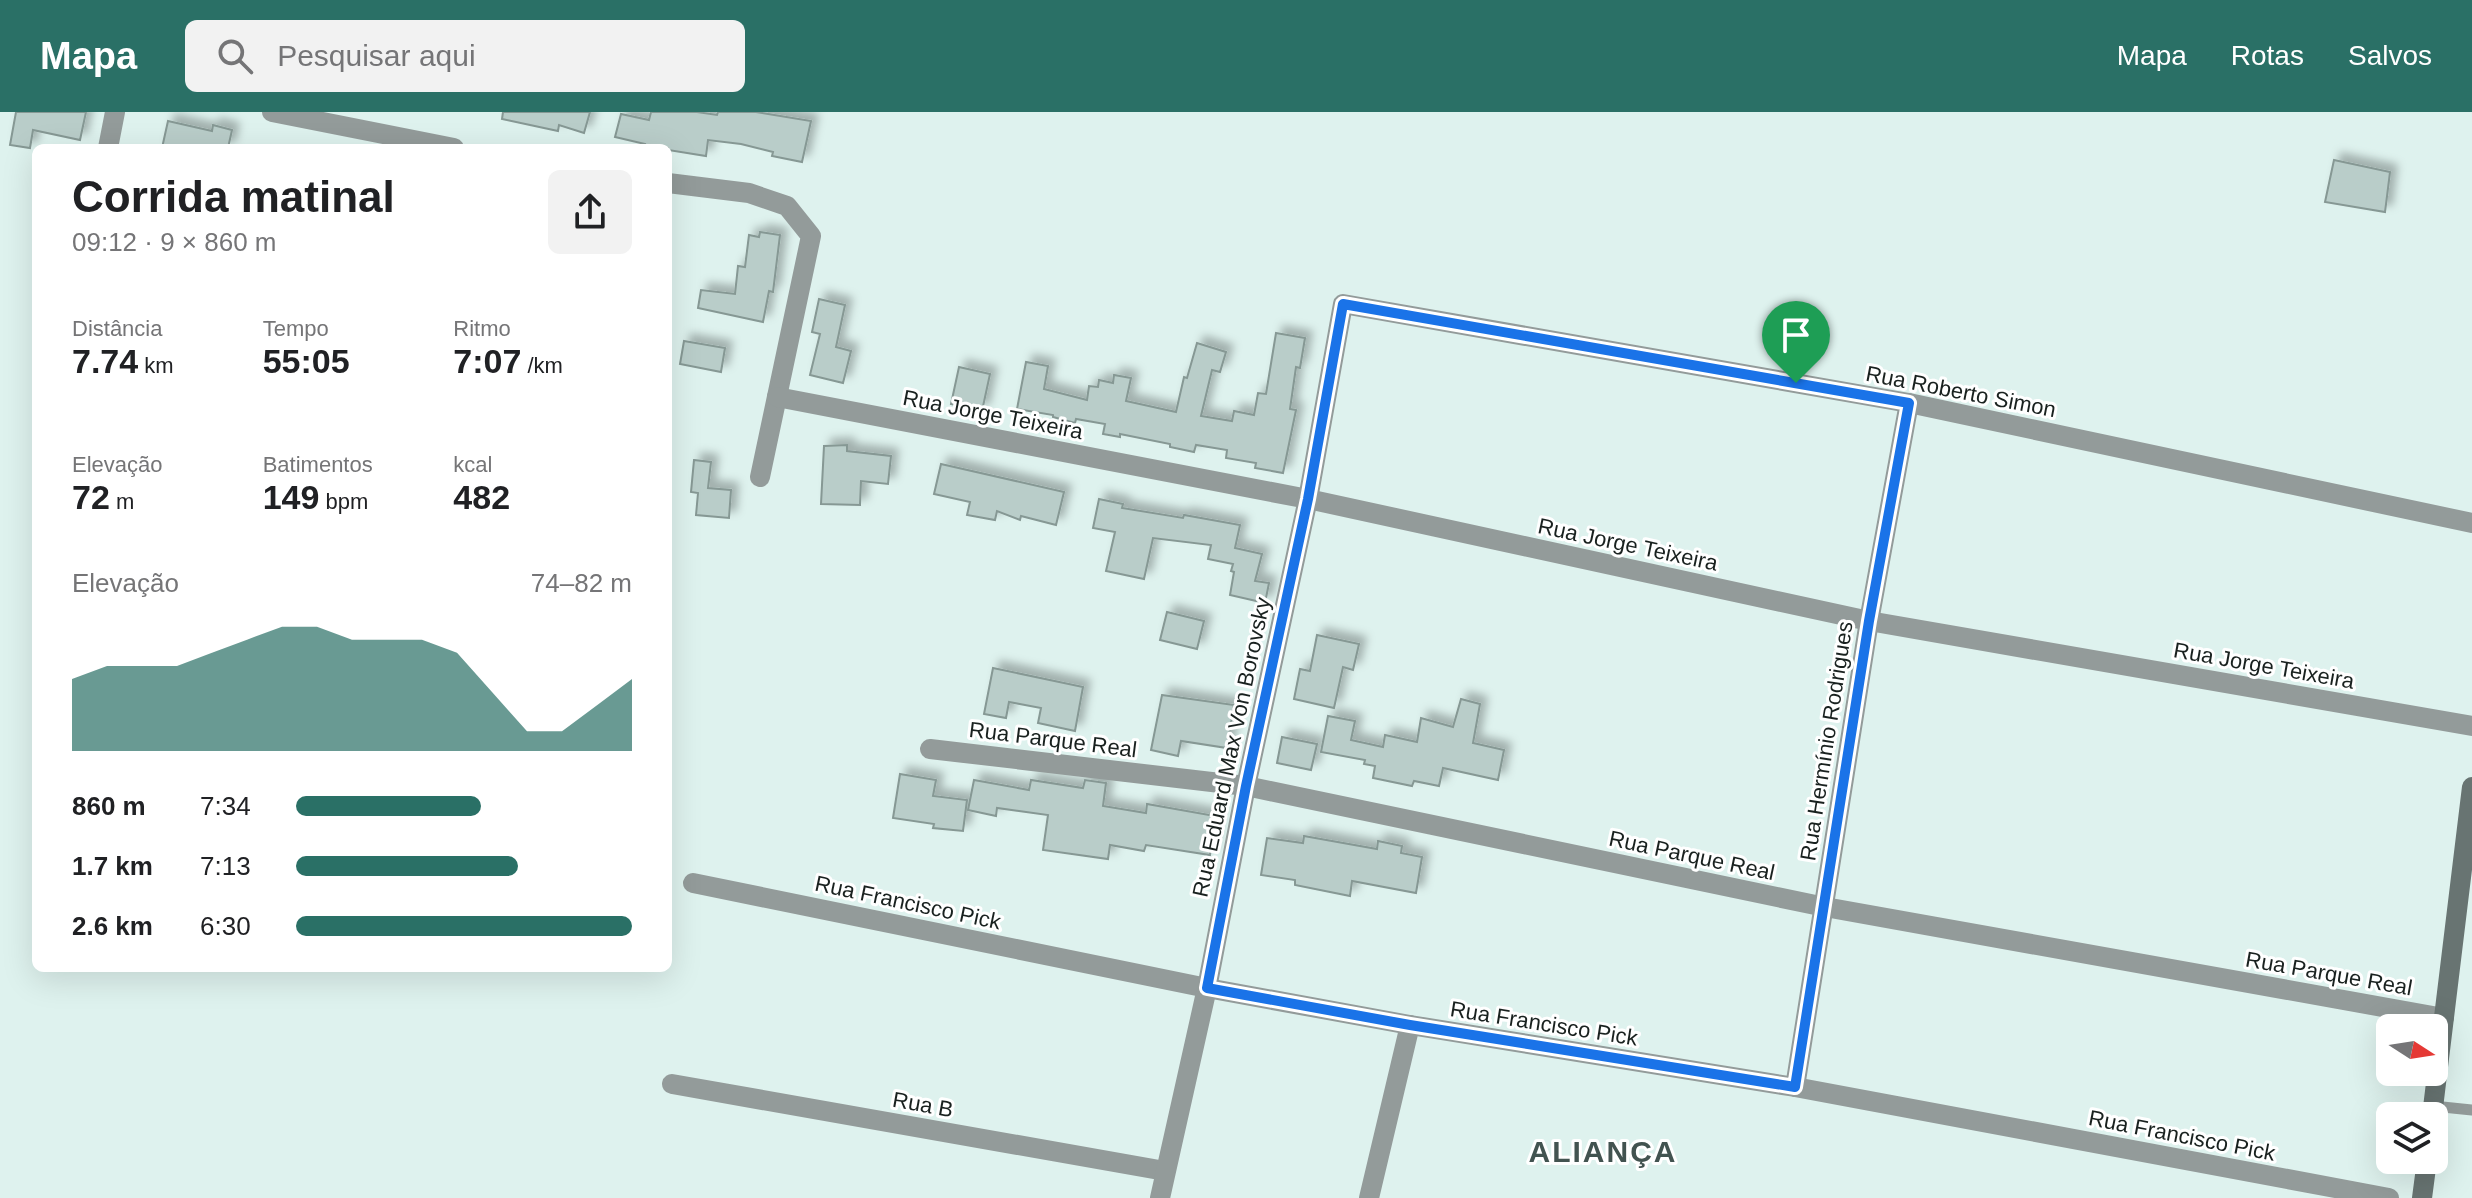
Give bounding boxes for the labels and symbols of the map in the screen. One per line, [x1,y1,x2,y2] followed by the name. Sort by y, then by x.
[1762,301,1830,383] pin
[1864,361,2058,422] street label: Rua Roberto Simon
[901,385,1086,444] street label: Rua Jorge Teixeira
[1536,513,1721,576] street label: Rua Jorge Teixeira
[1187,595,1275,899] street label: Rua Eduard Max Von Borovsky
[1795,620,1858,863] street label: Rua Hermínio Rodrigues
[2172,637,2357,694] street label: Rua Jorge Teixeira
[968,717,1138,762] street label: Rua Parque Real
[1607,826,1777,885] street label: Rua Parque Real
[813,871,1004,935] street label: Rua Francisco Pick
[2244,947,2414,1000] street label: Rua Parque Real
[1448,996,1640,1051] street label: Rua Francisco Pick
[2376,1014,2448,1086] north arrow
[891,1087,955,1122] street label: Rua B
[2087,1105,2278,1166] street label: Rua Francisco Pick
[1529,1135,1678,1168] district label: ALIANÇA

